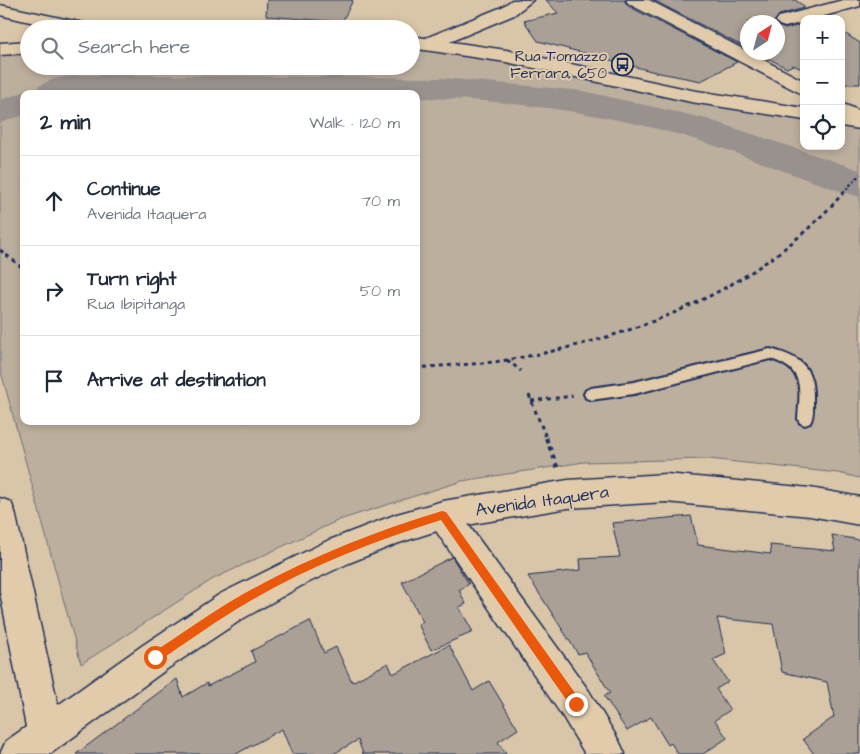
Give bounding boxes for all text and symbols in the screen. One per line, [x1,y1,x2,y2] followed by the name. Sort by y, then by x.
[740,15,785,60] north arrow
[800,15,845,150] map controls
[800,15,845,60] button: +
[20,20,420,75] search box
[38,34,66,62] icon: search
[78,34,190,61] text: Search here
[510,46,608,84] place label: Rua Tomazzo Ferrara, 650
[611,53,635,77] bus stop icon: Rua Tomazzo Ferrara, 650
[800,60,845,105] button: −
[800,105,845,150] button: locate
[40,108,90,137] text: 2 min
[309,112,400,134] text: Walk · 120 m
[87,176,161,203] text: Continue
[40,187,68,215] icon: ahead
[361,190,400,212] text: 70 m
[87,203,206,225] text: Avenida Itaquera
[87,266,176,293] text: Turn right
[40,277,68,305] icon: right
[360,280,400,302] text: 50 m
[87,293,185,315] text: Rua Ibipitanga
[40,367,68,395] icon: arrive
[87,367,266,394] text: Arrive at destination
[474,479,610,523] street label: Avenida Itaquera
[144,646,167,669] route start
[565,693,588,716] route end

